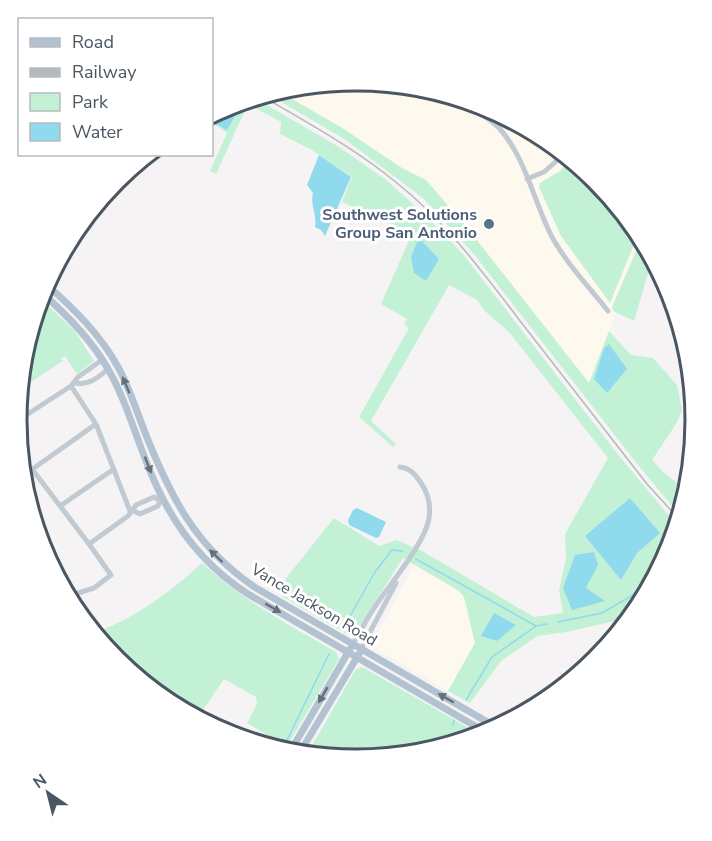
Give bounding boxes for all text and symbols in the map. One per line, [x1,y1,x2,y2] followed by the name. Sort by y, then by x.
[18,18,213,156] legend
[72,30,114,54] text: Road
[72,60,137,84] text: Railway
[72,90,109,114] text: Park
[72,120,123,144] text: Water
[322,204,477,244] place label: Southwest Solutions Group San Antonio
[482,217,496,231] marker: Southwest Solutions Group San Antonio
[121,375,131,393] one-way arrow
[143,456,153,474] one-way arrow
[208,549,223,563] one-way arrow
[246,558,381,651] street label: Vance Jackson Road
[265,603,281,614] one-way arrow
[318,687,329,703] one-way arrow
[437,693,454,703] one-way arrow
[18,763,78,823] north arrow
[29,769,51,794] text: N

